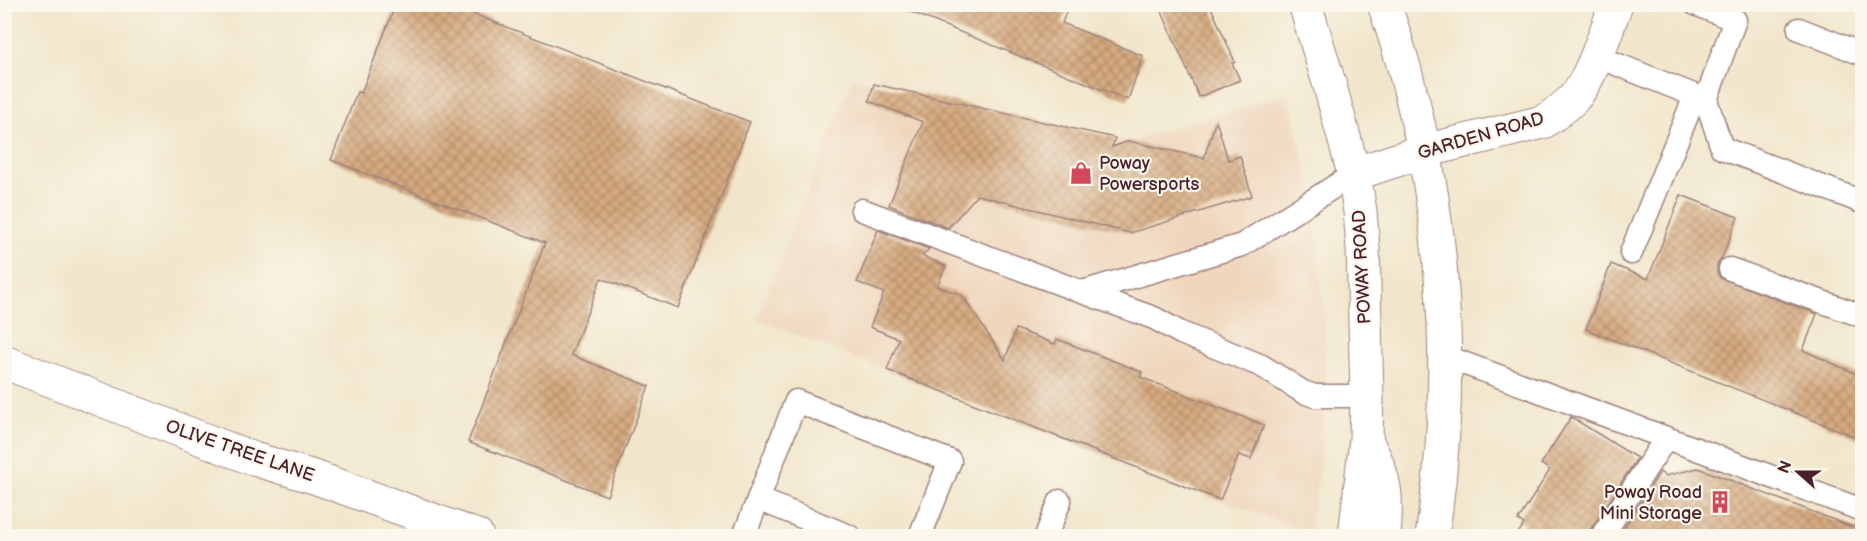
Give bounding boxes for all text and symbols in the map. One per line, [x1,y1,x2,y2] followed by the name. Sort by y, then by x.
[1415,108,1547,164] street label: GARDEN ROAD
[1099,153,1199,195] place label: Poway Powersports
[1068,160,1094,186] shop icon: Poway Powersports
[1349,209,1375,325] street label: POWAY ROAD
[163,416,317,486] street label: OLIVE TREE LANE
[1768,442,1828,502] north arrow
[1774,458,1796,476] text: N
[1600,482,1702,524] place label: Poway Road Mini Storage
[1707,489,1733,515] building icon: Poway Road Mini Storage

